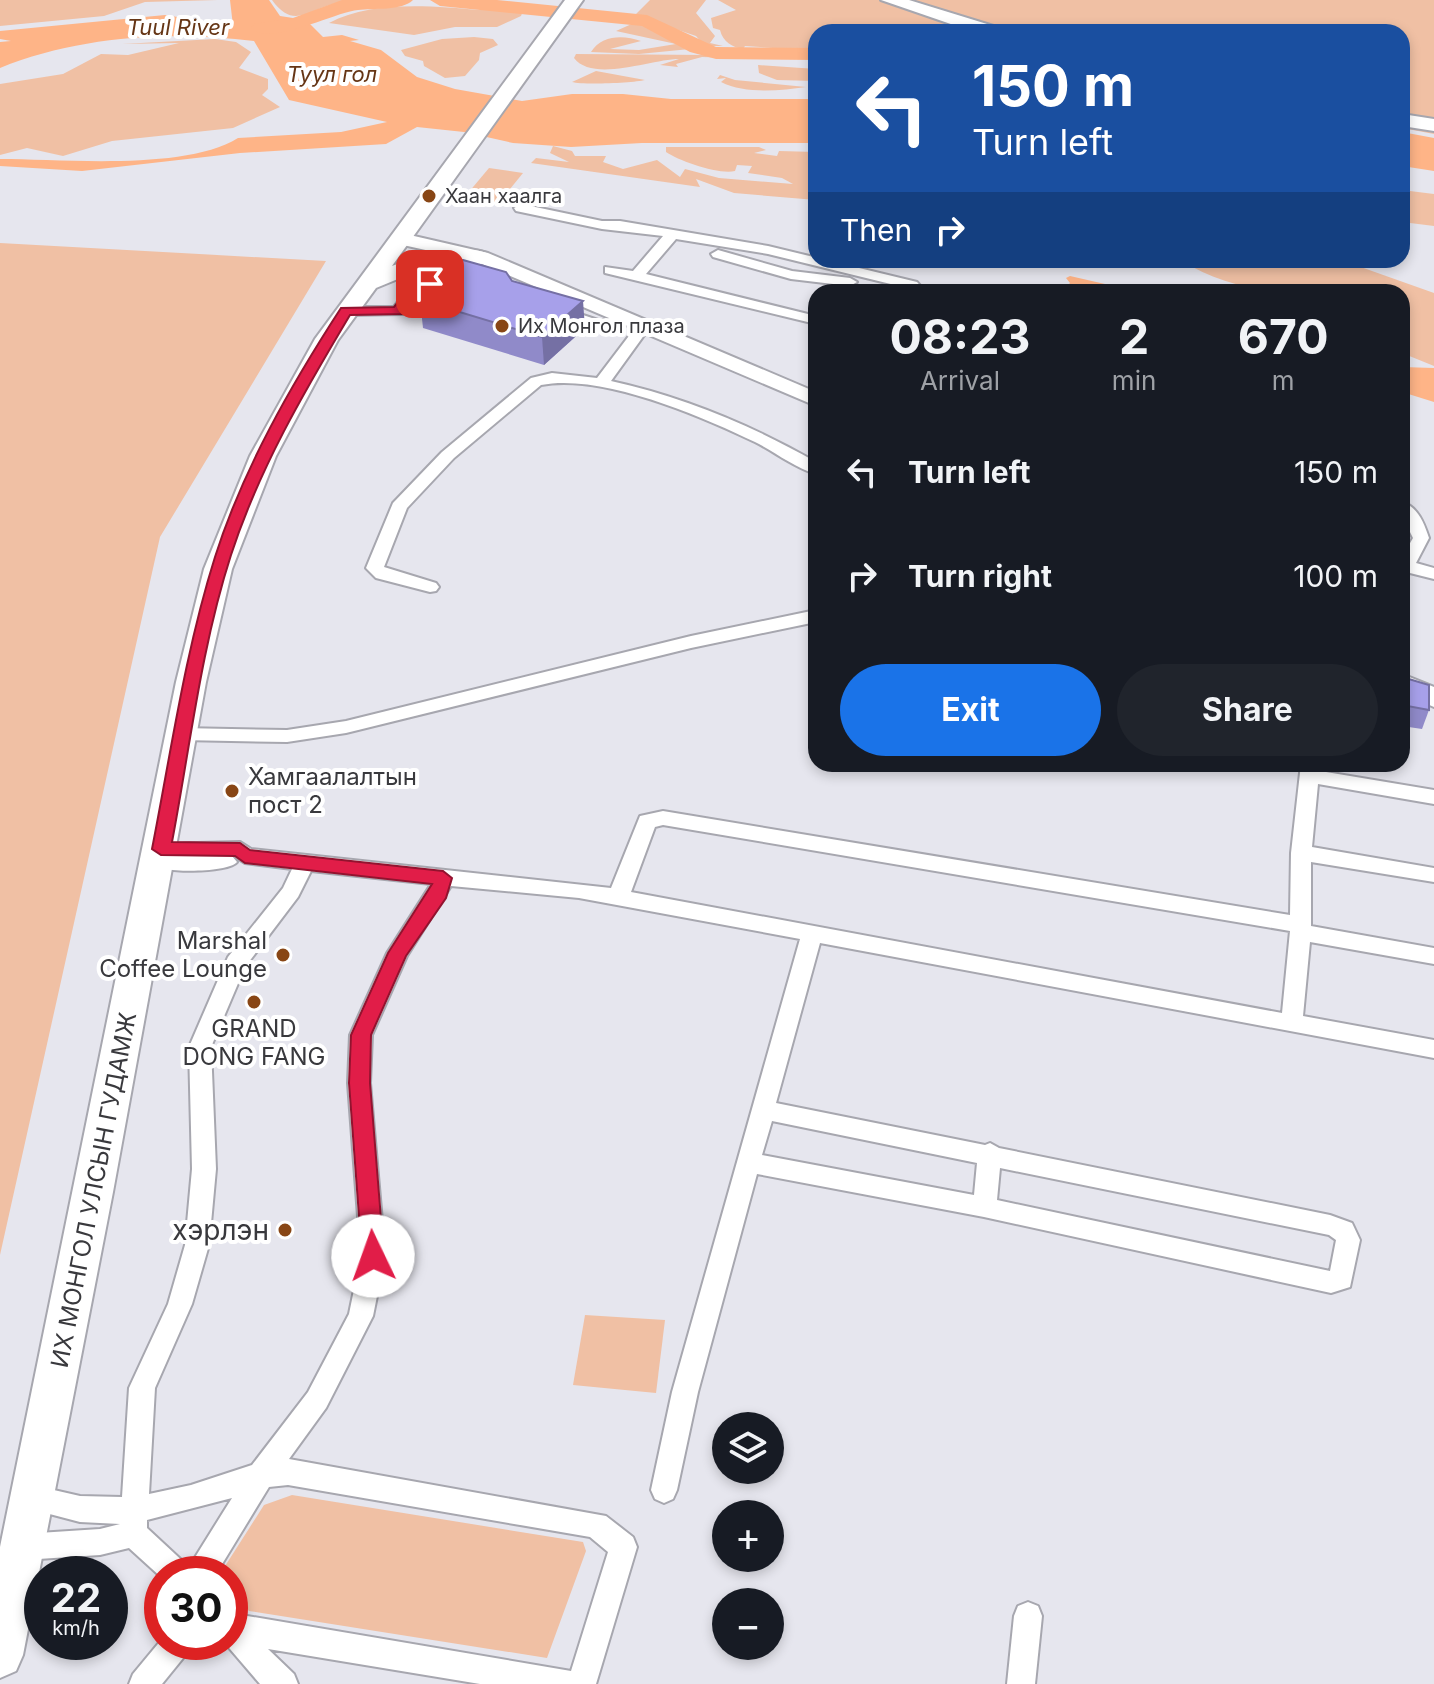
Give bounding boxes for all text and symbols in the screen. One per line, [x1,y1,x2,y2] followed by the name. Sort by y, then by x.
[127,14,230,40] water label: Tuul River
[972,52,1134,120] text: 150 m
[840,56,944,160] icon: left
[287,61,377,87] water label: Туул гол
[972,120,1113,164] text: Turn left
[445,184,562,208] place label: Хаан хаалга
[420,187,438,205] marker: Хаан хаалга
[928,208,972,252] icon: right
[840,212,912,248] text: Then
[396,250,464,318] pin
[408,262,452,306] icon: arrive
[890,307,1030,366] text: 08:23
[1119,307,1149,366] text: 2
[1238,307,1329,366] text: 670
[518,314,685,338] place label: Их Монгол плаза
[493,317,511,335] marker: Их Монгол плаза
[920,365,1000,396] text: Arrival
[1112,365,1156,396] text: min
[1272,365,1295,396] text: m
[840,450,884,494] icon: left
[908,454,1030,490] text: Turn left
[1294,454,1378,490] text: 150 m
[840,554,884,598] icon: right
[908,558,1052,594] text: Turn right
[1293,558,1378,594] text: 100 m
[840,664,1101,756] button: Exit
[1117,664,1378,756] button: Share
[248,762,417,819] place label: Хамгаалалтын пост 2
[223,782,241,800] marker: Хамгаалалтын пост 2
[99,926,267,983] place label: Marshal Coffee Lounge
[274,946,292,964] marker: Marshal Coffee Lounge
[245,993,263,1011] marker: GRAND DONG FANG
[45,1010,142,1370] street label: ИХ МОНГОЛ УЛСЫН ГУДАМЖ
[183,1014,325,1071] place label: GRAND DONG FANG
[172,1213,269,1247] place label: хэрлэн
[331,1214,415,1298] position arrow
[276,1221,294,1239] marker: хэрлэн
[712,1412,784,1660] map controls
[712,1412,784,1484] button: layers
[712,1500,784,1572] button: +
[144,1556,248,1660] speed limit sign: 30
[51,1573,101,1622] text: 22
[712,1588,784,1660] button: −
[52,1616,100,1640] text: km/h

